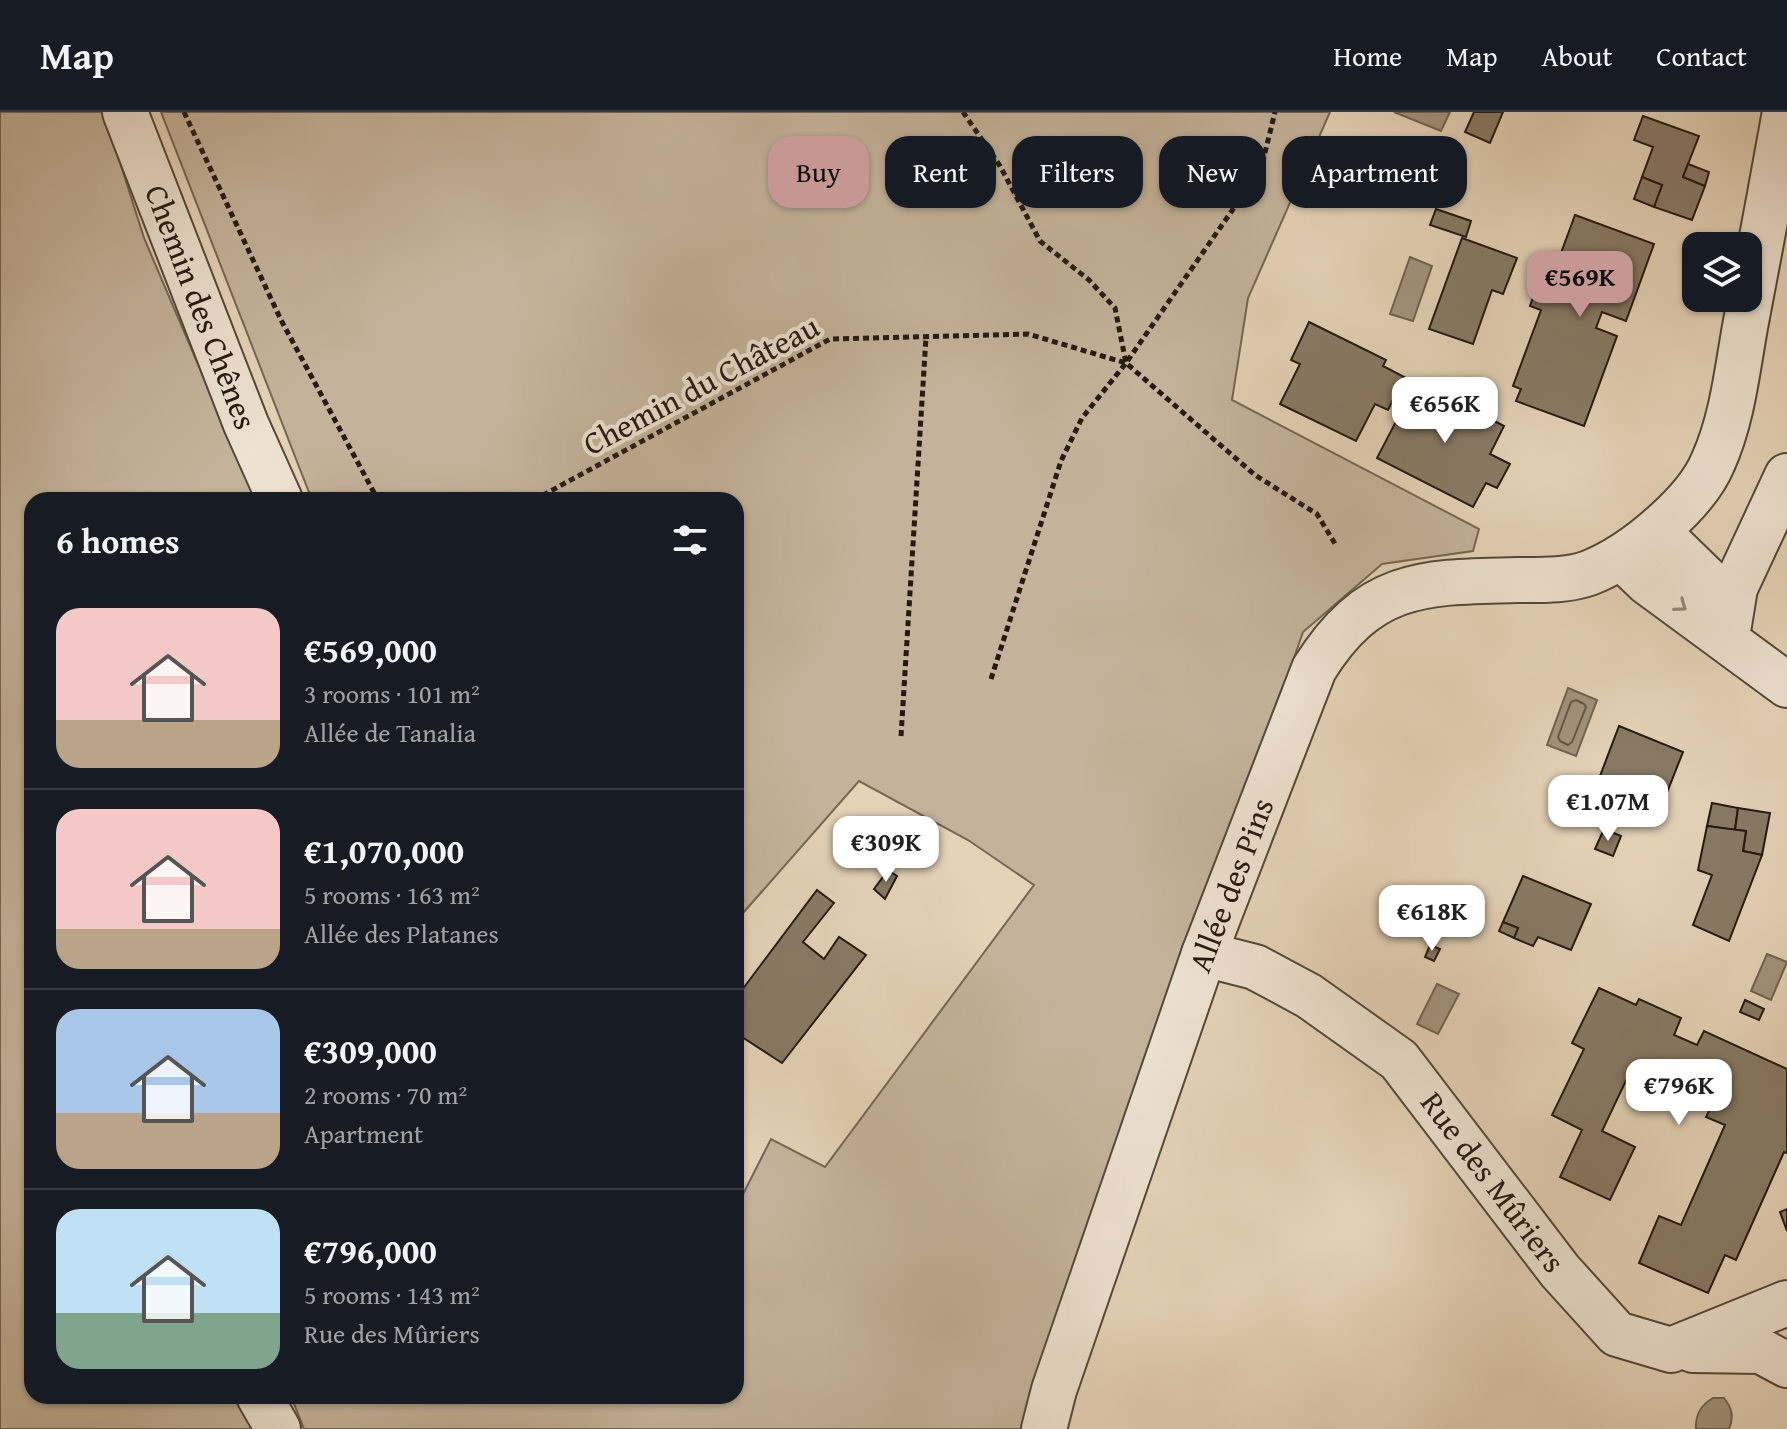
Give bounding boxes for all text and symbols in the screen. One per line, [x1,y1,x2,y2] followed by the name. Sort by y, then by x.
[40,27,114,83] text: Map
[1333,35,1402,76] text: Home
[1446,35,1498,76] text: Map
[1542,35,1612,76] text: About
[1656,35,1747,76] text: Contact
[768,136,869,208] chip: Buy
[885,136,996,208] chip: Rent
[1012,136,1143,208] chip: Filters
[1159,136,1266,208] chip: New
[1282,136,1467,208] chip: Apartment
[133,178,270,436] street label: Chemin des Chênes
[1682,232,1762,312] map controls
[1682,232,1762,312] button: layers
[1524,251,1636,319] pin: €569K
[1545,257,1615,296] text: €569K
[574,302,828,467] street label: Chemin du Château
[1389,377,1501,445] pin: €656K
[1410,383,1480,422] text: €656K
[56,516,180,565] text: 6 homes
[668,518,712,562] icon: filters
[1672,597,1687,611] one-way arrow
[304,625,437,674] text: €569,000
[120,640,216,736] icon: home
[304,674,480,713] text: 3 rooms · 101 m²
[304,713,476,752] text: Allée de Tanalia
[1543,775,1673,843] pin: €1.07M
[1566,781,1650,820] text: €1.07M
[1176,791,1285,979] street label: Allée des Pins
[830,816,942,884] pin: €309K
[851,822,921,861] text: €309K
[304,826,464,875] text: €1,070,000
[120,841,216,937] icon: home
[304,875,480,914] text: 5 rooms · 163 m²
[1376,885,1488,953] pin: €618K
[1397,891,1467,930] text: €618K
[304,914,499,953] text: Allée des Platanes
[304,1026,437,1075] text: €309,000
[120,1041,216,1137] icon: home
[1623,1059,1735,1127] pin: €796K
[1644,1065,1714,1104] text: €796K
[304,1075,467,1114] text: 2 rooms · 70 m²
[1410,1081,1577,1282] street label: Rue des Mûriers
[304,1114,423,1153] text: Apartment
[304,1226,437,1275] text: €796,000
[120,1241,216,1337] icon: home
[304,1275,480,1314] text: 5 rooms · 143 m²
[304,1314,480,1353] text: Rue des Mûriers

